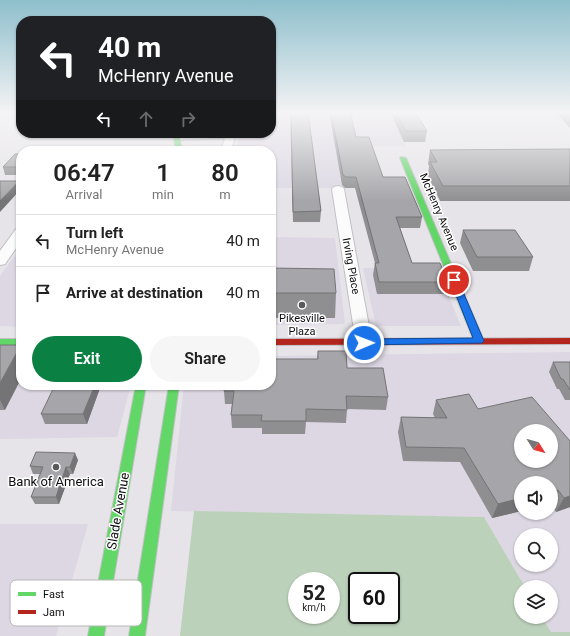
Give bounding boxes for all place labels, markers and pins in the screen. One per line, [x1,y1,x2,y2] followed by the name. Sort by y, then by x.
[437,263,471,297] pin
[297,300,307,310] marker: Pikesville Plaza
[279,312,325,338] place label: Pikesville Plaza
[51,462,61,472] marker: Bank of America
[8,474,104,489] place label: Bank of America

